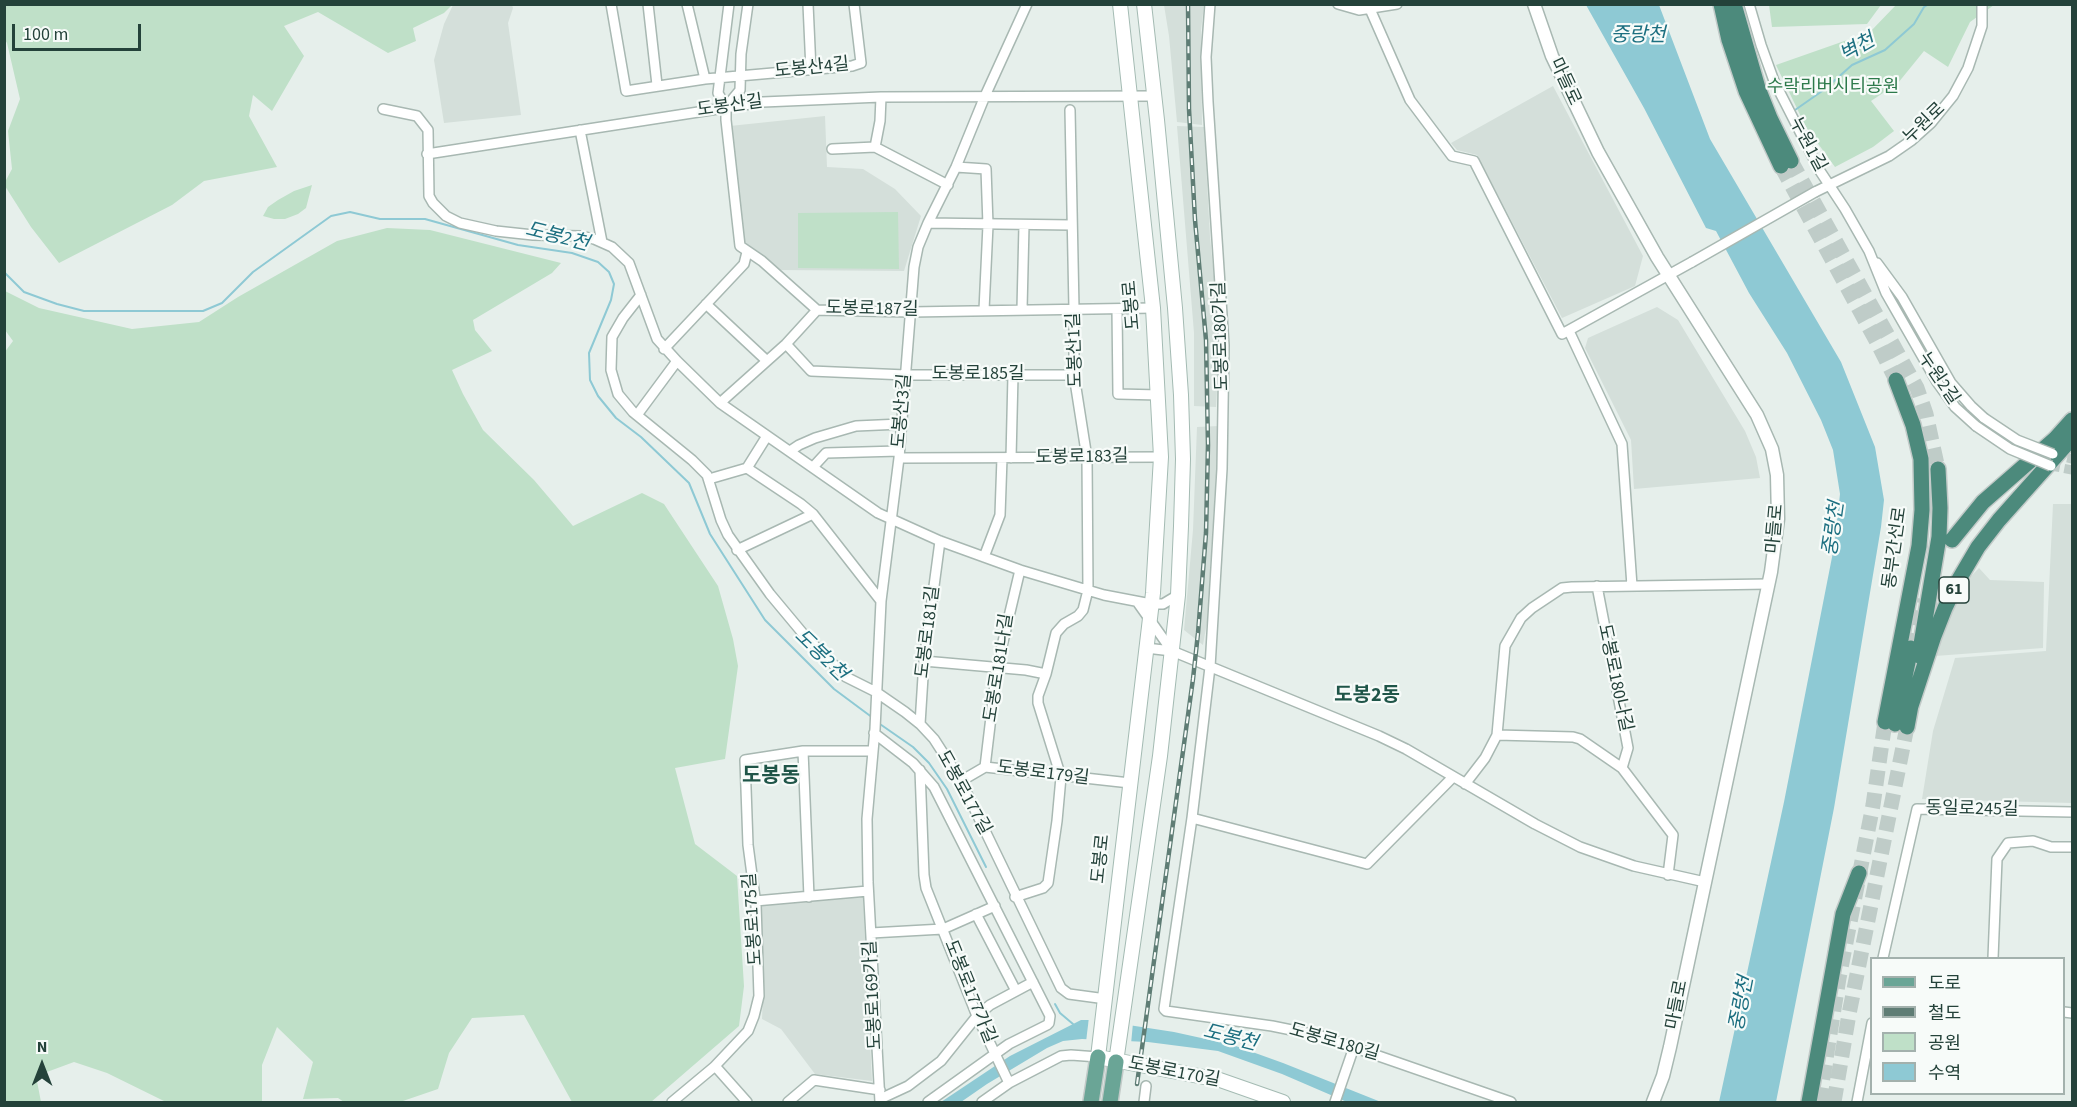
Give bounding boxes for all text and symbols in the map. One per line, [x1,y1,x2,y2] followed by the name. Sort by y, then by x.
[15,12,144,50] scale bar
[23,22,68,47] text: 100 m
[1610,25,1666,49] water label: 중랑천
[1836,29,1880,69] water label: 벽천
[773,54,851,84] street label: 도봉산4길
[1544,55,1584,109] street label: 마들로
[1767,77,1899,99] park label: 수락리버시티공원
[696,92,764,122] street label: 도봉산길
[1900,99,1950,149] street label: 누원로
[1784,114,1830,176] street label: 누원1길
[523,219,591,257] water label: 도봉2천
[1120,279,1146,331] street label: 도봉로
[1209,281,1235,391] street label: 도봉로180가길
[825,298,919,322] street label: 도봉로187길
[1064,312,1088,388] street label: 도봉산1길
[1913,349,1963,409] street label: 누원2길
[931,364,1025,386] street label: 도봉로185길
[889,373,917,449] street label: 도봉산3길
[1035,446,1129,470] street label: 도봉로183길
[1819,500,1851,558] water label: 중랑천
[1763,503,1789,555] street label: 마들로
[1880,505,1912,591] street label: 동부간선로
[1939,577,1969,603] road number: 61
[913,584,945,680] street label: 도봉로181길
[981,612,1019,724] street label: 도봉로181나길
[1592,622,1636,734] street label: 도봉로180나길
[788,625,852,687] water label: 도봉2천
[1334,685,1400,709] district label: 도봉2동
[931,747,995,839] street label: 도봉로177길
[995,758,1091,790] street label: 도봉로179길
[742,764,800,790] district label: 도봉동
[1925,798,2019,822] street label: 동일로245길
[1089,833,1115,885] street label: 도봉로
[740,872,768,966] street label: 도봉로175길
[938,937,1000,1047] street label: 도봉로177가길
[860,940,888,1050] street label: 도봉로169가길
[1870,957,2065,1095] legend
[1928,971,1961,996] text: 도로
[1726,975,1760,1033] water label: 중랑천
[1663,979,1693,1031] street label: 마들로
[1928,1001,1961,1026] text: 철도
[1286,1020,1382,1066] street label: 도봉로180길
[1200,1021,1260,1057] water label: 도봉천
[1928,1031,1961,1056] text: 공원
[12,1035,72,1095] north arrow
[37,1036,47,1058] text: N
[1126,1054,1222,1092] street label: 도봉로170길
[1928,1061,1961,1086] text: 수역

